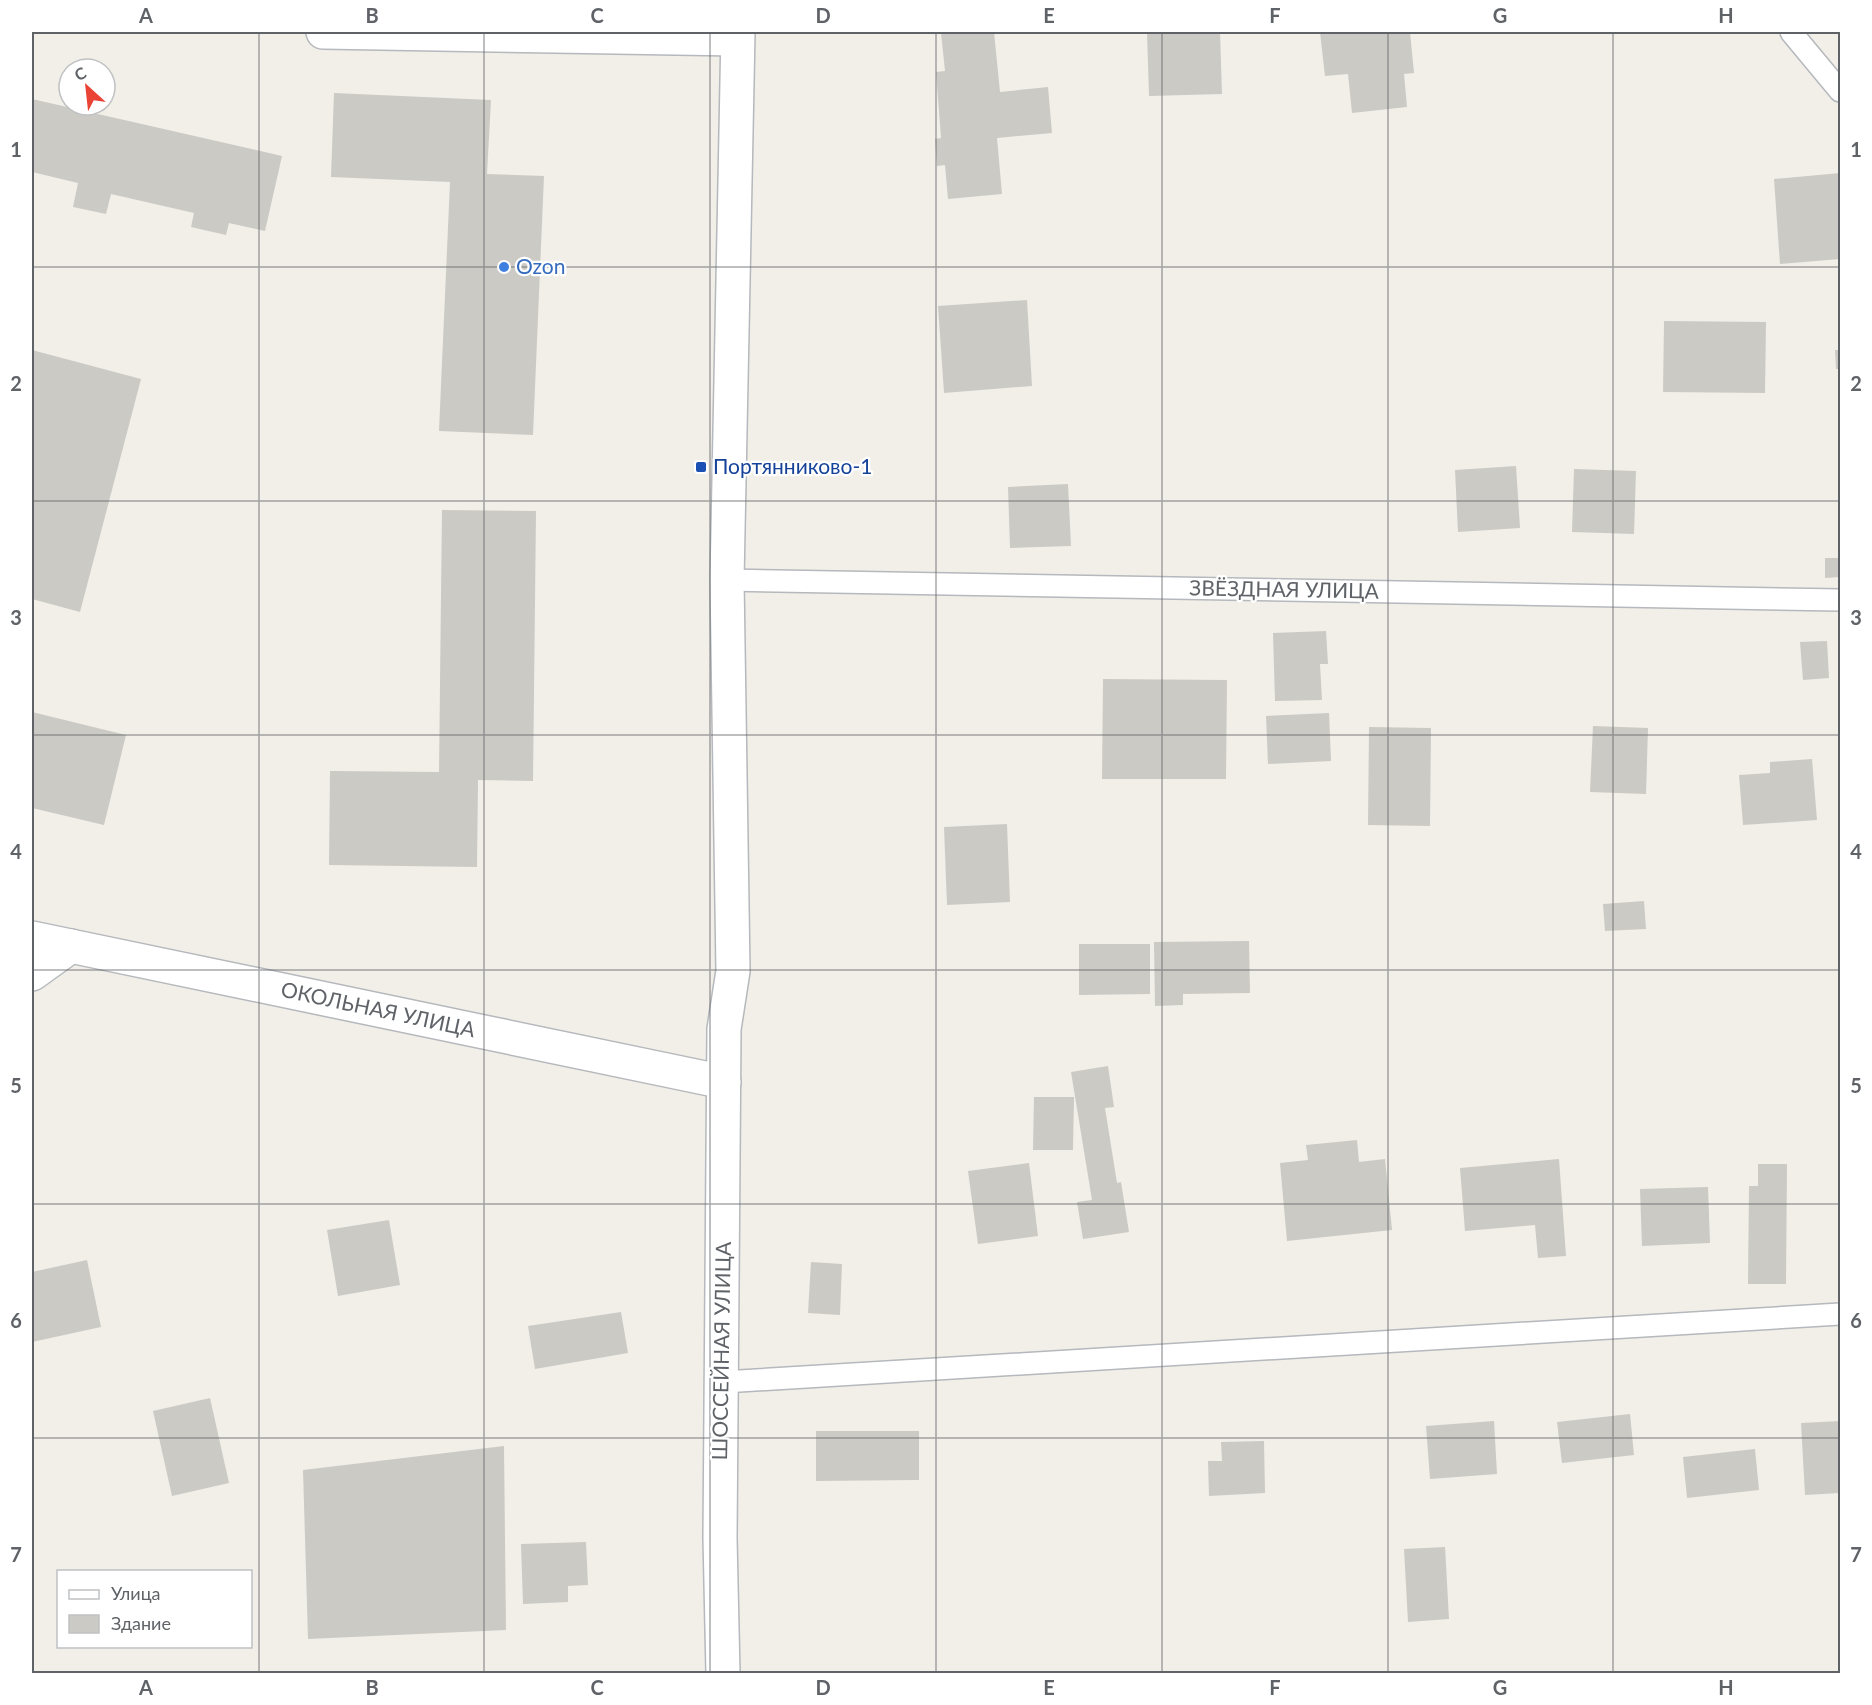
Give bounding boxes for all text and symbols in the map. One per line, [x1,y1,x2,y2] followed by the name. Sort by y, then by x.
[138,3,153,27] text: A
[365,3,379,27] text: B
[590,3,604,27] text: C
[815,3,831,27] text: D
[1043,3,1055,27] text: E
[1269,3,1281,27] text: F
[1493,3,1507,27] text: G
[1718,3,1734,27] text: H
[57,57,117,117] north arrow
[71,62,89,84] text: С
[10,137,22,161] text: 1
[1850,137,1862,161] text: 1
[516,253,566,278] place label: Ozon
[497,260,511,274] marker: Ozon
[10,371,22,395] text: 2
[1850,371,1862,395] text: 2
[713,453,872,478] place label: Портянниково-1
[694,460,708,474] marker: Портянниково-1
[1189,574,1380,603] street label: ЗВЁЗДНАЯ УЛИЦА
[10,605,22,629] text: 3
[1850,605,1862,629] text: 3
[10,839,22,863] text: 4
[1850,839,1862,863] text: 4
[279,976,478,1042] street label: ОКОЛЬНАЯ УЛИЦА
[10,1073,22,1097] text: 5
[1850,1073,1862,1097] text: 5
[706,1241,735,1460] street label: ШОССЕЙНАЯ УЛИЦА
[10,1308,22,1332] text: 6
[1850,1308,1862,1332] text: 6
[10,1542,22,1566] text: 7
[1850,1542,1862,1566] text: 7
[57,1570,252,1648] legend
[111,1582,161,1604] text: Улица
[111,1612,171,1634] text: Здание
[138,1675,153,1699] text: A
[365,1675,379,1699] text: B
[590,1675,604,1699] text: C
[815,1675,831,1699] text: D
[1043,1675,1055,1699] text: E
[1269,1675,1281,1699] text: F
[1493,1675,1507,1699] text: G
[1718,1675,1734,1699] text: H

